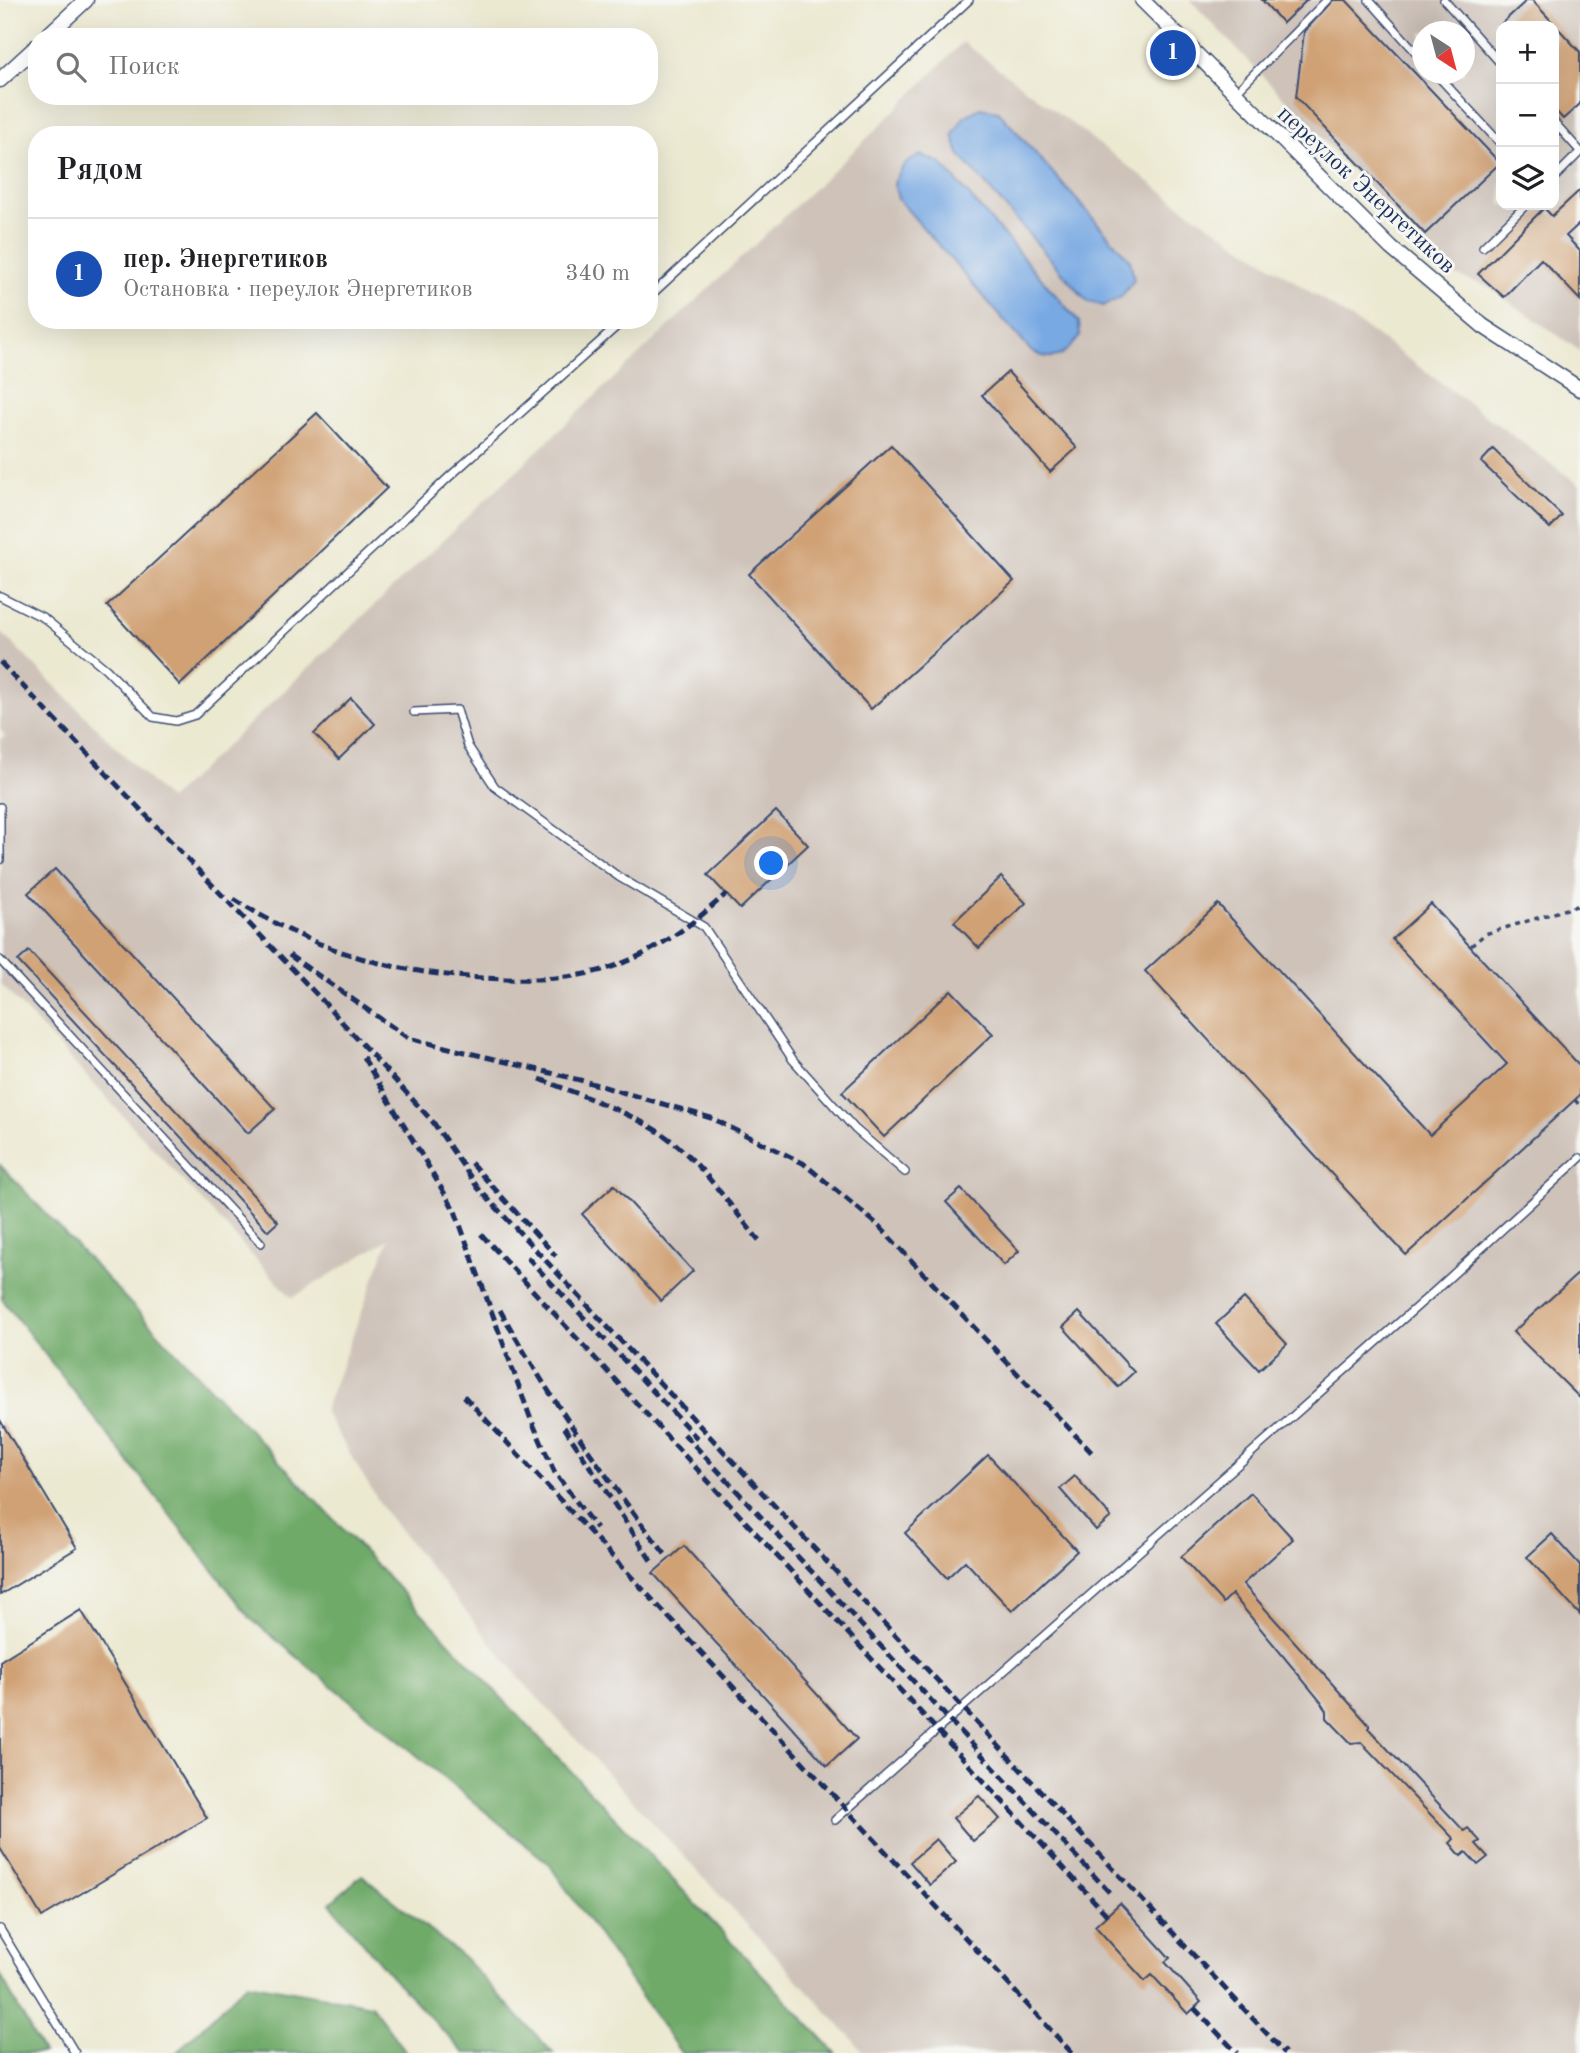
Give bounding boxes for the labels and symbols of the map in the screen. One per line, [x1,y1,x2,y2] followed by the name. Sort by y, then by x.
[1412,21,1475,84] north arrow
[1150,27,1196,79] pin: 1
[1272,102,1459,279] street label: переулок Энергетиков
[754,846,788,880] your location

